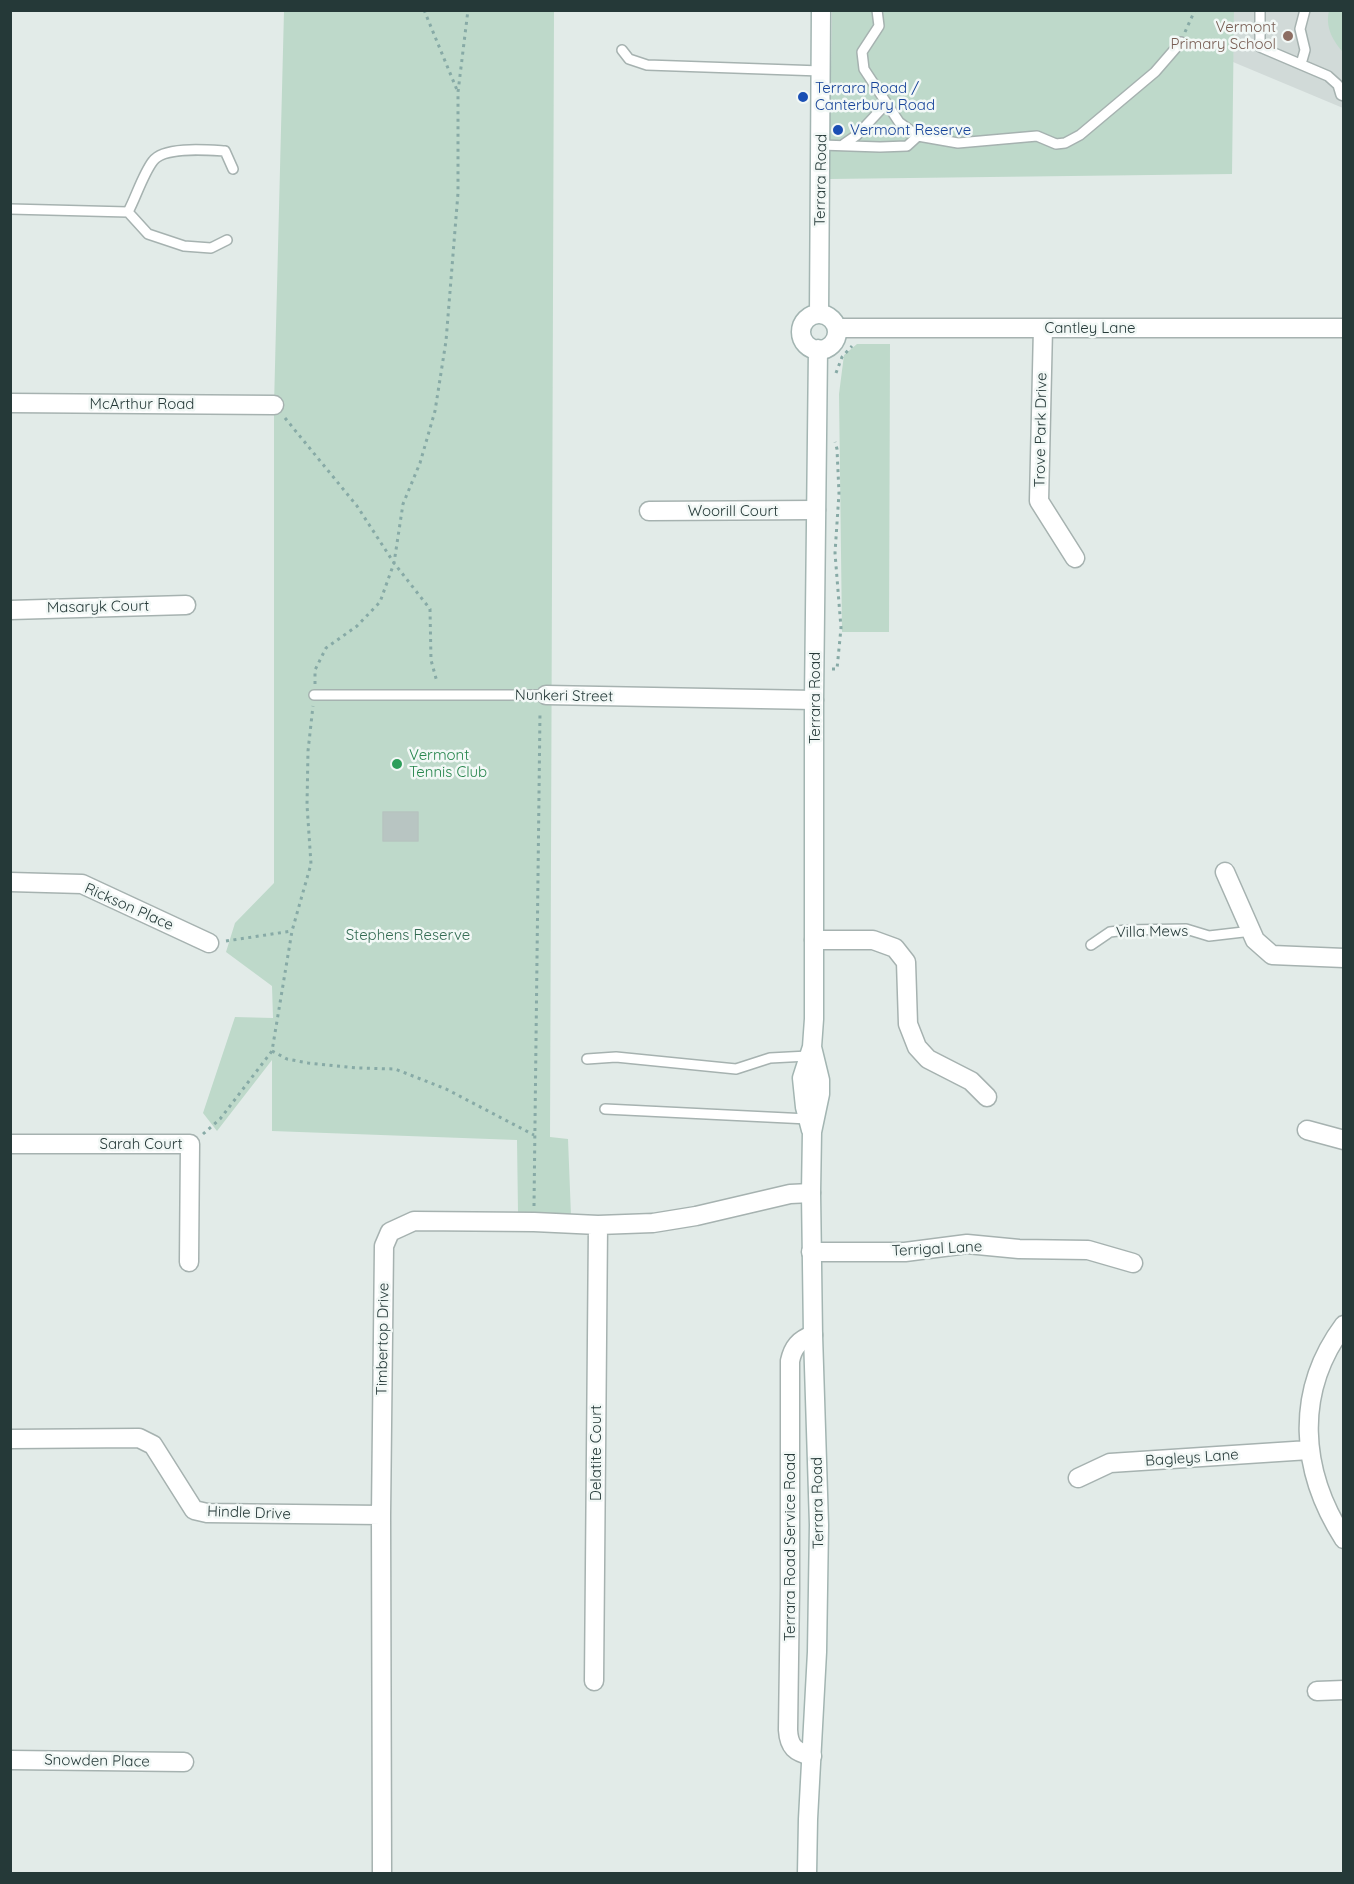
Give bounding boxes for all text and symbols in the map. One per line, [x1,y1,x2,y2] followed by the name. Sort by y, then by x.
[1171,18,1276,53] place label: Vermont Primary School
[1281,29,1295,43] marker: Vermont Primary School
[815,79,935,114] place label: Terrara Road / Canterbury Road
[796,90,810,104] marker: Terrara Road / Canterbury Road
[850,121,971,139] place label: Vermont Reserve
[831,123,845,137] marker: Vermont Reserve
[811,134,831,226] street label: Terrara Road
[1044,319,1136,337] street label: Cantley Lane
[1031,372,1051,488] street label: Trove Park Drive
[90,395,194,413] street label: McArthur Road
[688,502,778,520] street label: Woorill Court
[47,597,149,617] street label: Masaryk Court
[806,652,824,744] street label: Terrara Road
[515,686,613,706] street label: Nunkeri Street
[409,746,487,781] place label: Vermont Tennis Club
[390,757,404,771] marker: Vermont Tennis Club
[82,879,176,935] street label: Rickson Place
[1116,922,1188,942] street label: Villa Mews
[346,926,470,944] park label: Stephens Reserve
[99,1135,183,1153] street label: Sarah Court
[891,1238,983,1260] street label: Terrigal Lane
[373,1283,393,1395] street label: Timbertop Drive
[587,1405,605,1501] street label: Delatite Court
[1145,1446,1239,1470] street label: Bagleys Lane
[781,1453,799,1641] street label: Terrara Road Service Road
[808,1457,828,1549] street label: Terrara Road
[207,1503,291,1523] street label: Hindle Drive
[44,1751,150,1771] street label: Snowden Place

